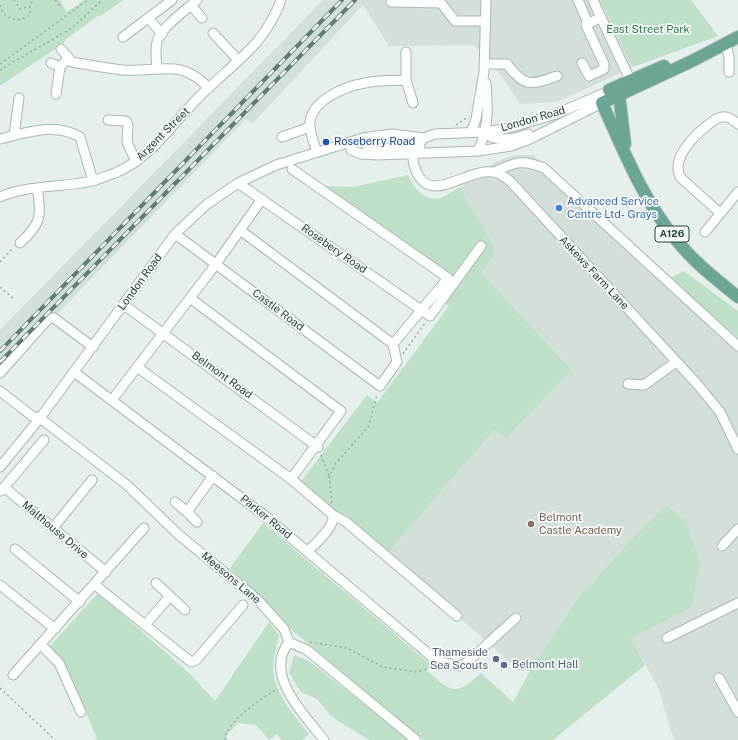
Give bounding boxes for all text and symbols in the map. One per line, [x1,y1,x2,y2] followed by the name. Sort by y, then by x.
[606,23,690,37] park label: East Street Park
[499,103,567,135] street label: London Road
[134,105,192,163] street label: Argent Street
[334,135,415,149] place label: Roseberry Road
[321,137,331,147] marker: Roseberry Road
[567,195,659,221] place label: Advanced Service Centre Ltd- Grays
[554,203,564,213] marker: Advanced Service Centre Ltd- Grays
[299,221,369,277] street label: Rosebery Road
[655,226,689,242] road number: A126
[556,233,632,313] street label: Askews Farm Lane
[115,251,165,313] street label: London Road
[250,286,306,334] street label: Castle Road
[189,349,255,401] street label: Belmont Road
[238,492,294,542] street label: Parker Road
[19,498,91,562] street label: Malthouse Drive
[539,511,622,537] place label: Belmont Castle Academy
[526,519,536,529] marker: Belmont Castle Academy
[199,549,263,607] street label: Meesons Lane
[430,646,488,672] place label: Thameside Sea Scouts
[491,654,501,664] marker: Thameside Sea Scouts
[512,658,579,672] place label: Belmont Hall
[499,660,509,670] marker: Belmont Hall

